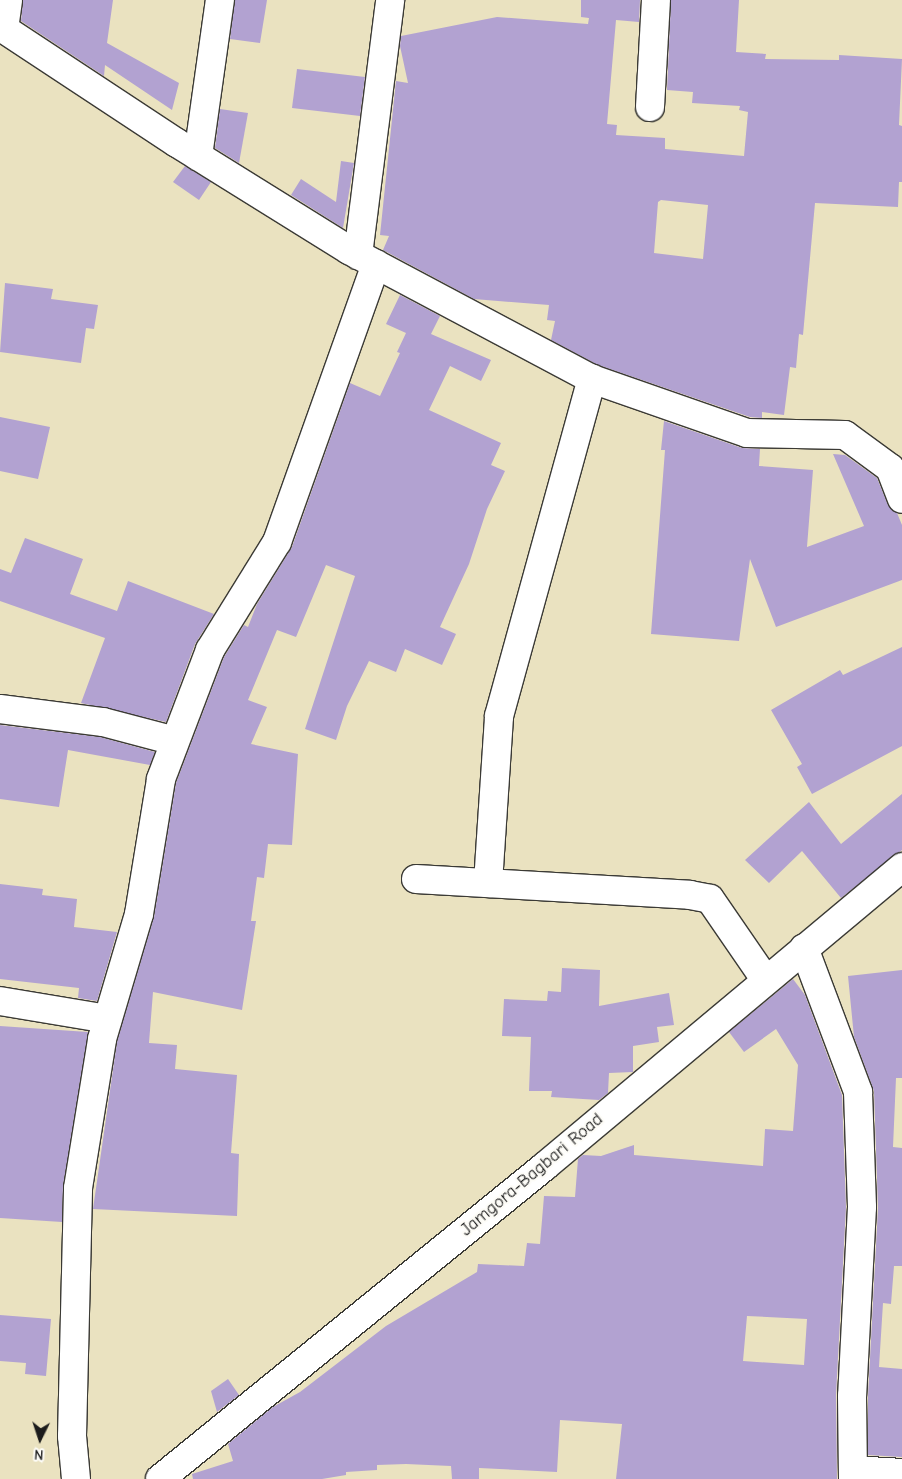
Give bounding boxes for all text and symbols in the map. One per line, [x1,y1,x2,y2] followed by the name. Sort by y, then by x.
[456,1109,608,1241] street label: Jamgora-Bagbari Road
[15,1414,65,1464] north arrow
[34,1446,44,1463] text: N

